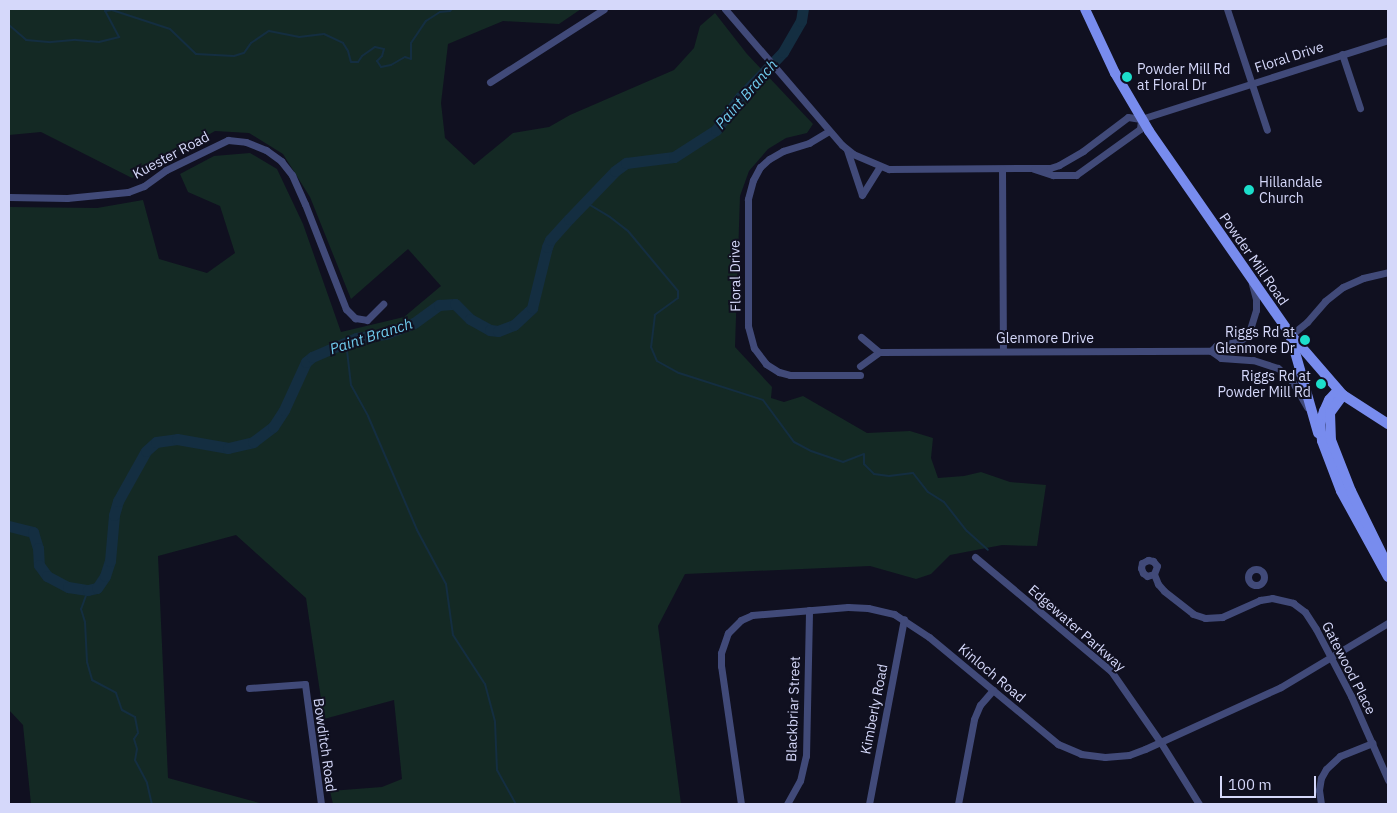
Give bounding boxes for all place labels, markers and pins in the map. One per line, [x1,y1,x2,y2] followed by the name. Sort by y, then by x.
[1137,61,1230,94] place label: Powder Mill Rd at Floral Dr
[1121,71,1133,83] marker: Powder Mill Rd at Floral Dr
[1259,174,1322,206] place label: Hillandale Church
[1243,184,1255,196] marker: Hillandale Church
[1215,324,1295,357] place label: Riggs Rd at Glenmore Dr
[1299,334,1311,346] marker: Riggs Rd at Glenmore Dr
[1218,368,1311,401] place label: Riggs Rd at Powder Mill Rd
[1315,378,1327,390] marker: Riggs Rd at Powder Mill Rd

